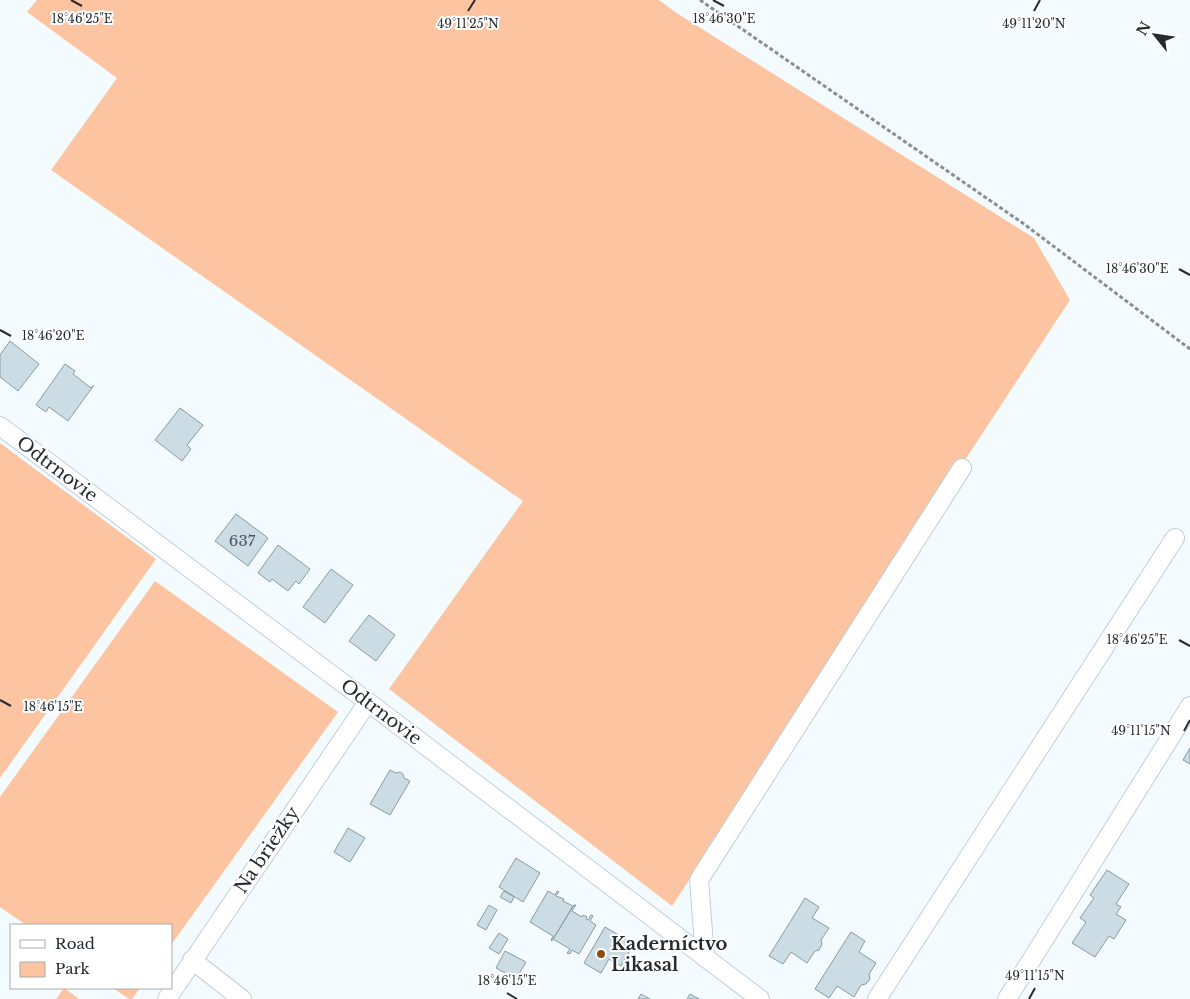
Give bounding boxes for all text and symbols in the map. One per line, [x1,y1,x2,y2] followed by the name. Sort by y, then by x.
[1130,10,1180,60] north arrow
[52,11,113,26] text: 18°46'25"E
[693,11,756,26] text: 18°46'30"E
[437,16,499,31] text: 49°11'25"N
[1002,16,1066,31] text: 49°11'20"N
[1133,18,1155,39] text: N
[1106,261,1169,276] text: 18°46'30"E
[22,328,85,343] text: 18°46'20"E
[12,431,102,507] street label: Odtrnovie
[229,531,256,550] house number: 637
[1107,632,1168,647] text: 18°46'25"E
[336,674,426,750] street label: Odtrnovie
[24,699,83,714] text: 18°46'15"E
[1111,723,1171,738] text: 49°11'15"N
[230,802,304,898] street label: Na briežky
[10,924,172,989] legend
[611,933,728,976] place label: Kaderníctvo Likasal
[55,934,95,953] text: Road
[595,948,607,960] marker: Kaderníctvo Likasal
[55,959,91,978] text: Park
[1005,968,1065,983] text: 49°11'15"N
[478,973,537,988] text: 18°46'15"E

